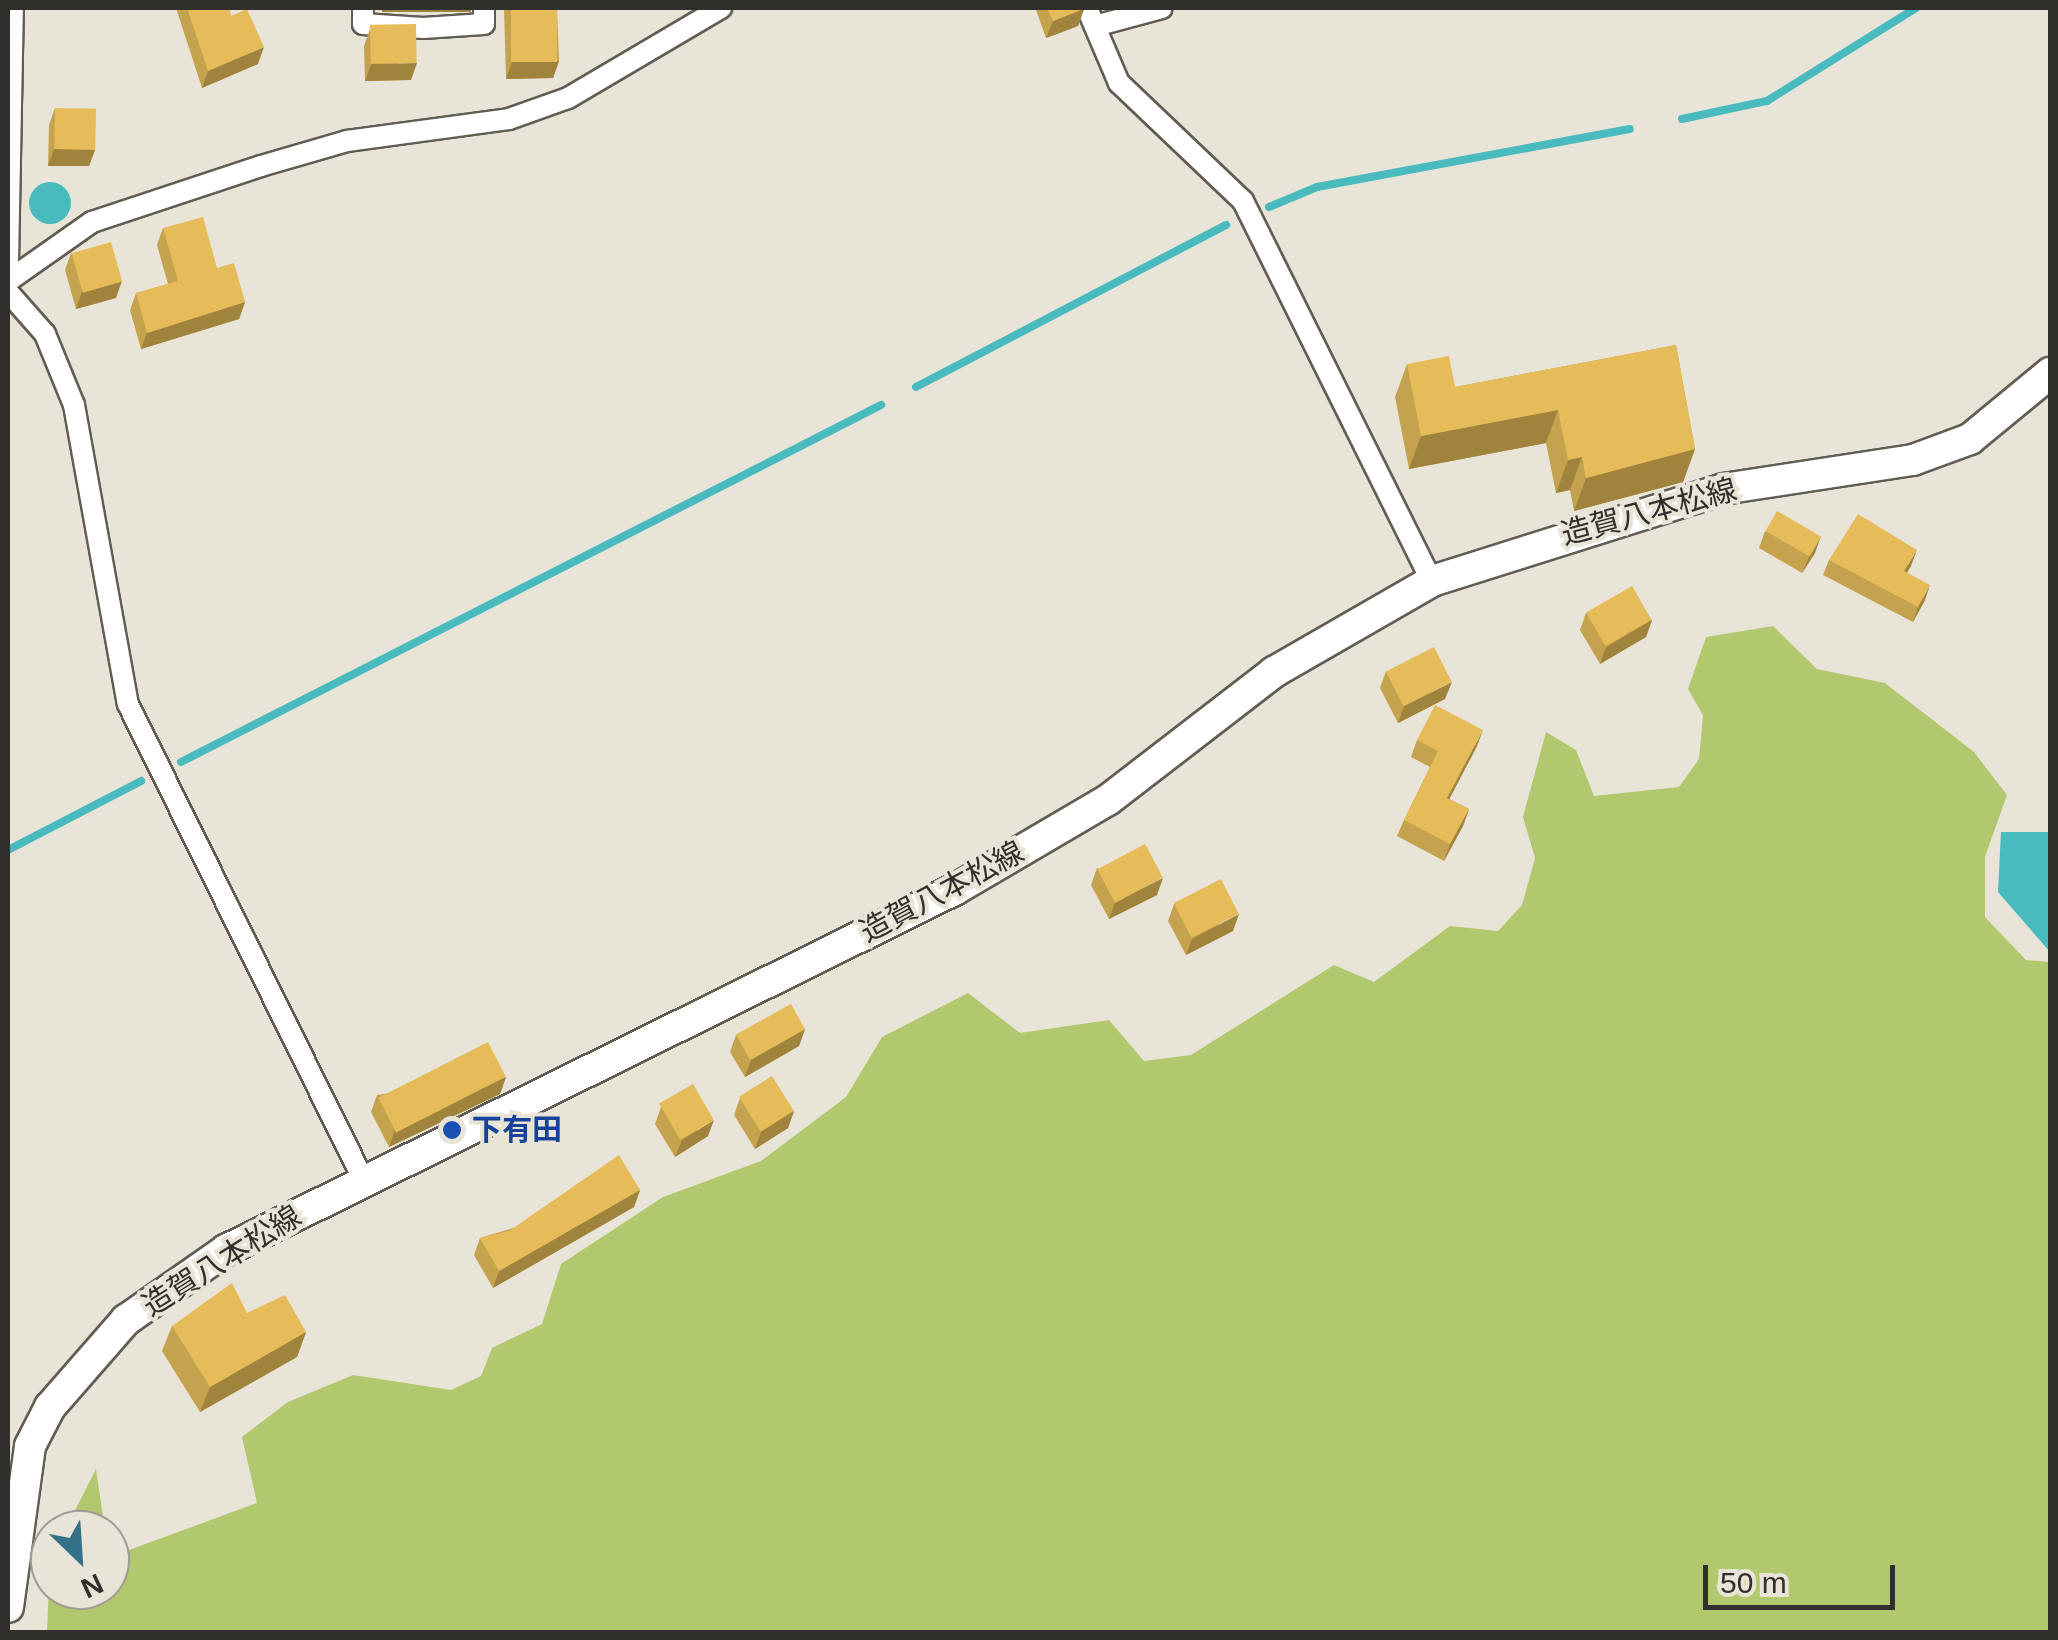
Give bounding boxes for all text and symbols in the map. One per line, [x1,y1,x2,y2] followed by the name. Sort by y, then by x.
[1557,471,1741,553] street label: 造賀八本松線
[854,834,1030,950] street label: 造賀八本松線
[472,1112,562,1148] place label: 下有田
[441,1119,463,1141] marker: 下有田
[136,1198,308,1324] street label: 造賀八本松線
[30,1510,130,1610] north arrow
[1708,1545,1900,1607] scale bar
[1720,1566,1787,1599] text: 50 m
[76,1568,108,1604] text: N

